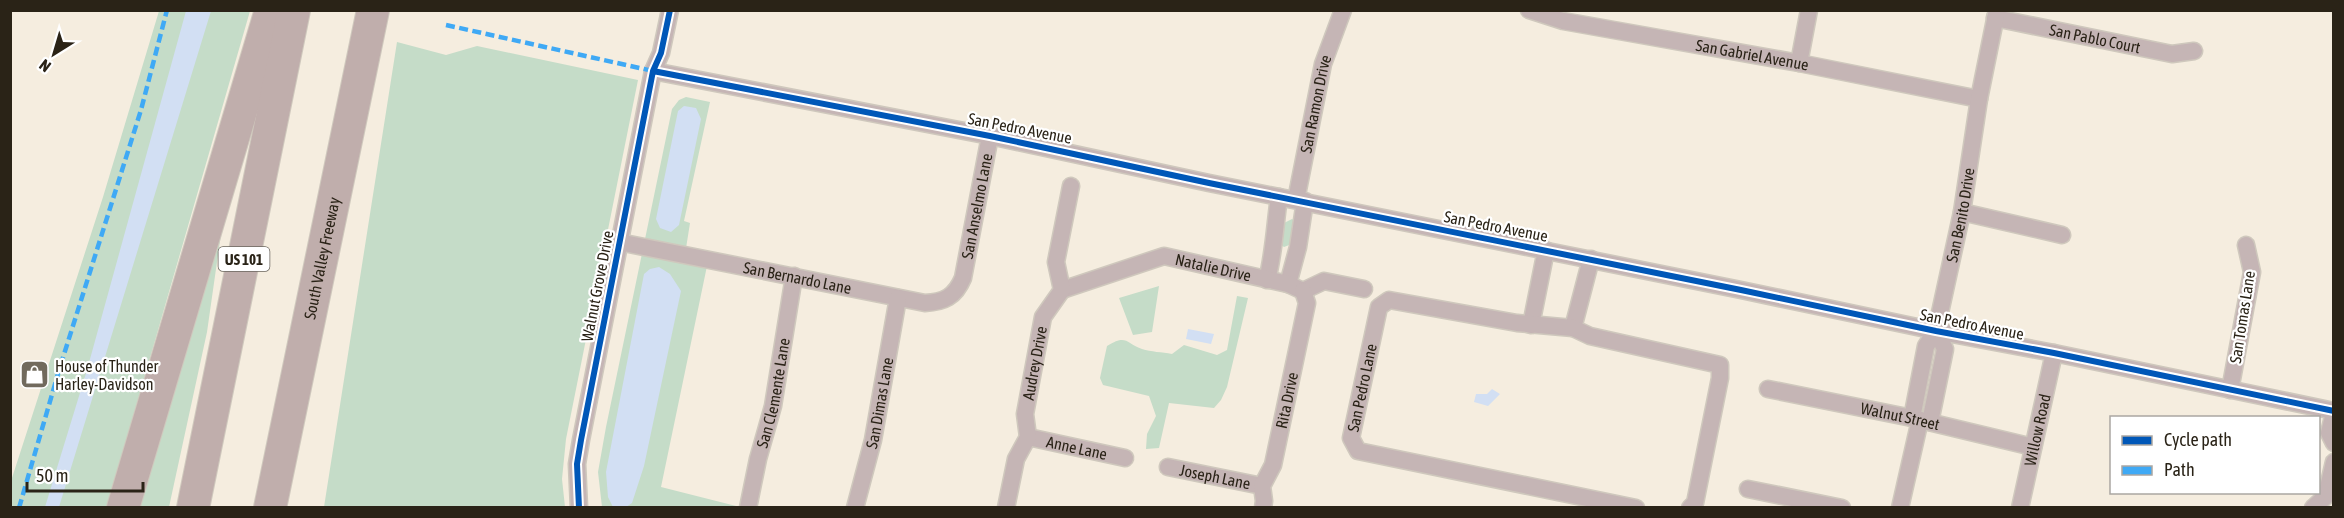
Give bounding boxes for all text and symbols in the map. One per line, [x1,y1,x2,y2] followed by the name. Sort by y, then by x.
[2048,20,2142,56] street label: San Pablo Court
[24,24,84,84] north arrow
[1695,36,1810,74] street label: San Gabriel Avenue
[1297,52,1335,155] street label: San Ramon Drive
[36,56,54,76] text: N
[967,109,1073,147] street label: San Pedro Avenue
[958,152,996,260] street label: San Anselmo Lane
[1942,166,1978,264] street label: San Benito Drive
[300,195,344,321] street label: South Valley Freeway
[1443,207,1549,245] street label: San Pedro Avenue
[577,229,617,343] street label: Walnut Grove Drive
[218,247,270,271] road number: US 101
[1173,250,1253,284] street label: Natalie Drive
[742,258,853,297] street label: San Bernardo Lane
[2226,270,2258,364] street label: San Tomas Lane
[1919,305,2025,343] street label: San Pedro Avenue
[1019,325,1050,402] street label: Audrey Drive
[753,337,793,450] street label: San Clemente Lane
[1344,342,1380,433] street label: San Pedro Lane
[862,356,896,451] street label: San Dimas Lane
[55,357,159,394] place label: House of Thunder Harley-Davidson
[18,359,50,391] shop icon: House of Thunder Harley-Davidson
[1272,371,1301,430] street label: Rita Drive
[2020,392,2054,468] street label: Willow Road
[1859,399,1942,433] street label: Walnut Street
[2110,416,2320,494] legend
[2164,429,2232,450] text: Cycle path
[1045,432,1109,463] street label: Anne Lane
[27,455,142,493] scale bar
[2164,459,2195,480] text: Path
[1178,461,1252,492] street label: Joseph Lane
[36,465,68,486] text: 50 m

